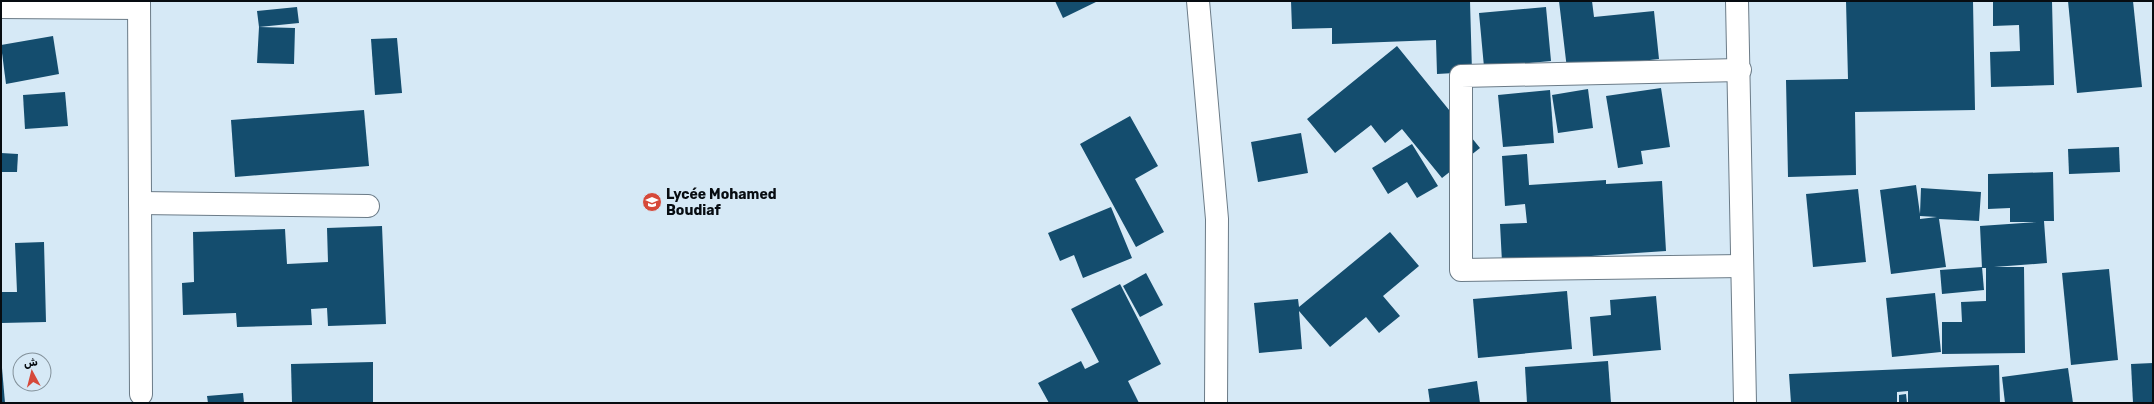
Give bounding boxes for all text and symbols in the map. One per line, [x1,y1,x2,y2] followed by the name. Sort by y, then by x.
[666,186,777,219] place label: Lycée Mohamed Boudiaf
[641,191,663,213] school or university icon: Lycée Mohamed Boudiaf
[12,352,52,392] north arrow
[23,355,39,370] text: ش

